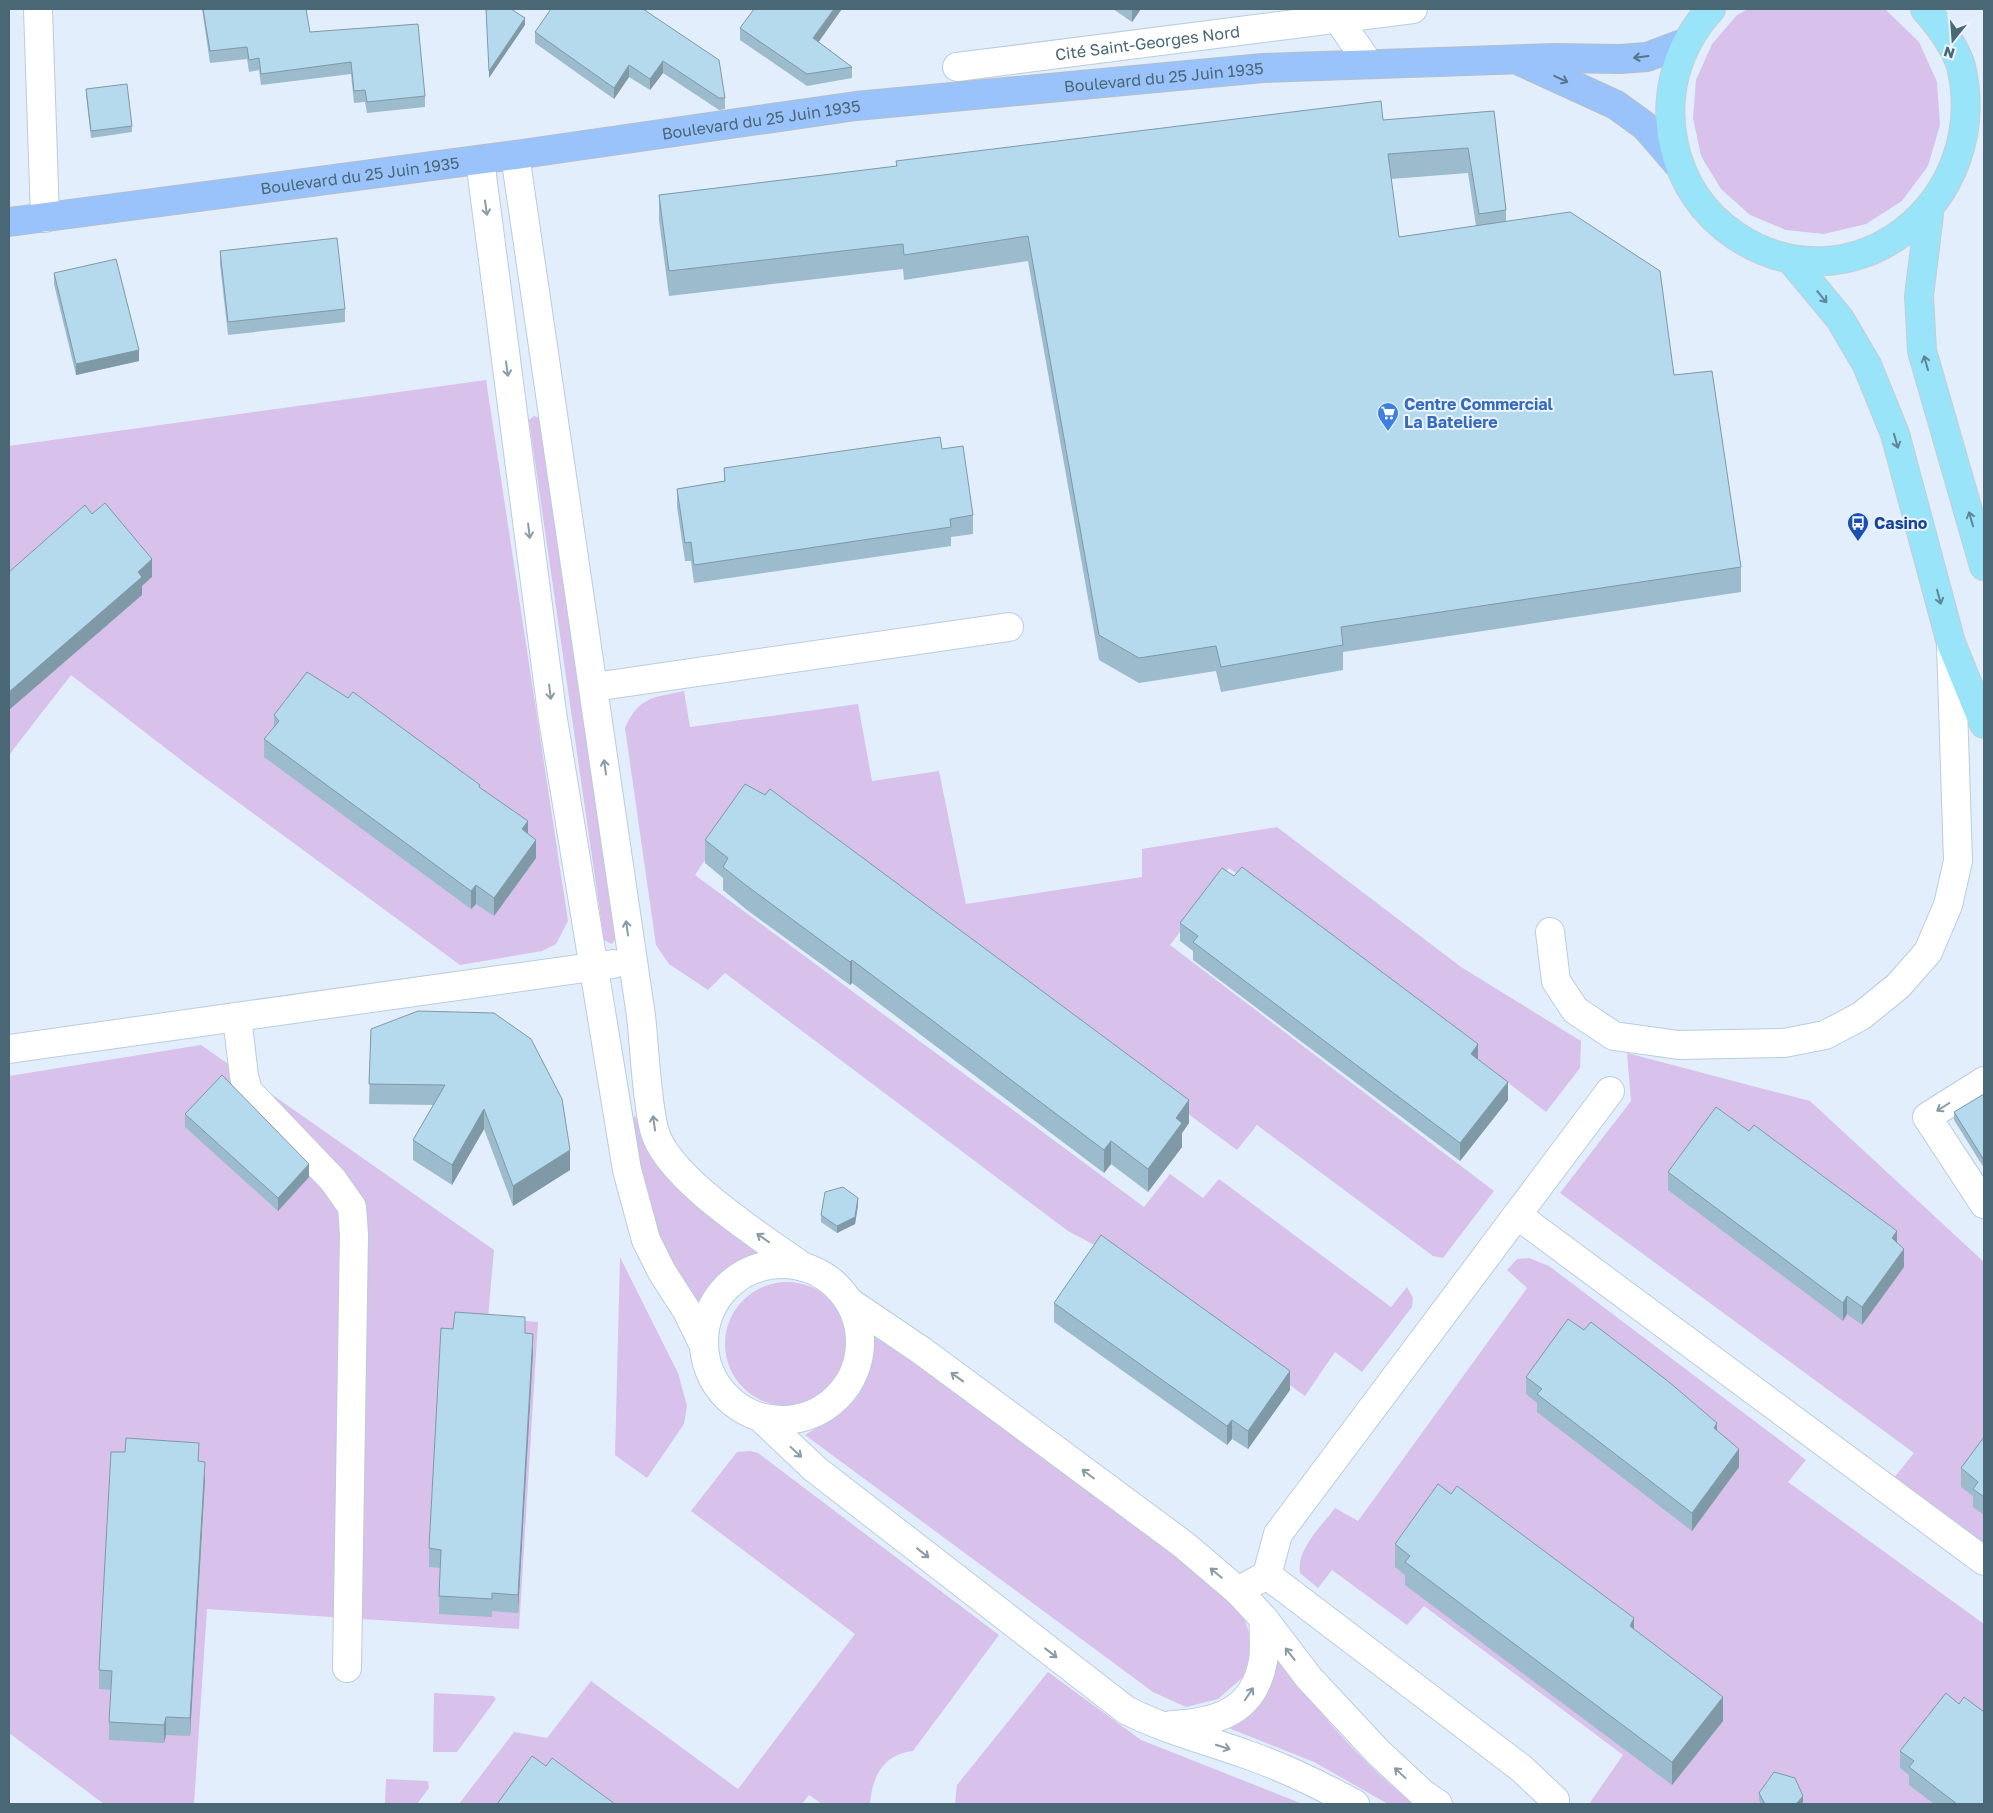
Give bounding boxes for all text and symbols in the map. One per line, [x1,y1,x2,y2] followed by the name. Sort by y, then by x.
[1928,15,1978,65] north arrow
[1054,21,1241,64] street label: Cité Saint-Georges Nord
[1941,43,1957,63] text: N
[1633,52,1649,62] one-way arrow
[1063,58,1264,97] street label: Boulevard du 25 Juin 1935
[1553,75,1568,85] one-way arrow
[660,95,862,144] street label: Boulevard du 25 Juin 1935
[259,152,461,199] street label: Boulevard du 25 Juin 1935
[481,200,491,216] one-way arrow
[1816,291,1827,304] one-way arrow
[1920,356,1930,372] one-way arrow
[503,361,513,377] one-way arrow
[1404,394,1554,432] place label: Centre Commercial La Bateliere
[1376,401,1400,432] supermarket icon: Centre Commercial La Bateliere
[1892,432,1902,448] one-way arrow
[1846,511,1870,542] bus stop icon: Casino
[1965,512,1975,528] one-way arrow
[1874,513,1928,533] place label: Casino
[524,522,534,538] one-way arrow
[1934,589,1944,605] one-way arrow
[545,683,555,699] one-way arrow
[600,759,610,775] one-way arrow
[622,920,632,936] one-way arrow
[1936,1101,1950,1112] one-way arrow
[648,1116,658,1132] one-way arrow
[756,1233,770,1243] one-way arrow
[950,1372,964,1382] one-way arrow
[790,1446,803,1458] one-way arrow
[1082,1468,1095,1479] one-way arrow
[916,1548,929,1559] one-way arrow
[1210,1567,1223,1578] one-way arrow
[1044,1648,1057,1659] one-way arrow
[1285,1648,1296,1661] one-way arrow
[1244,1687,1254,1701] one-way arrow
[1214,1742,1230,1752] one-way arrow
[1394,1767,1407,1779] one-way arrow

